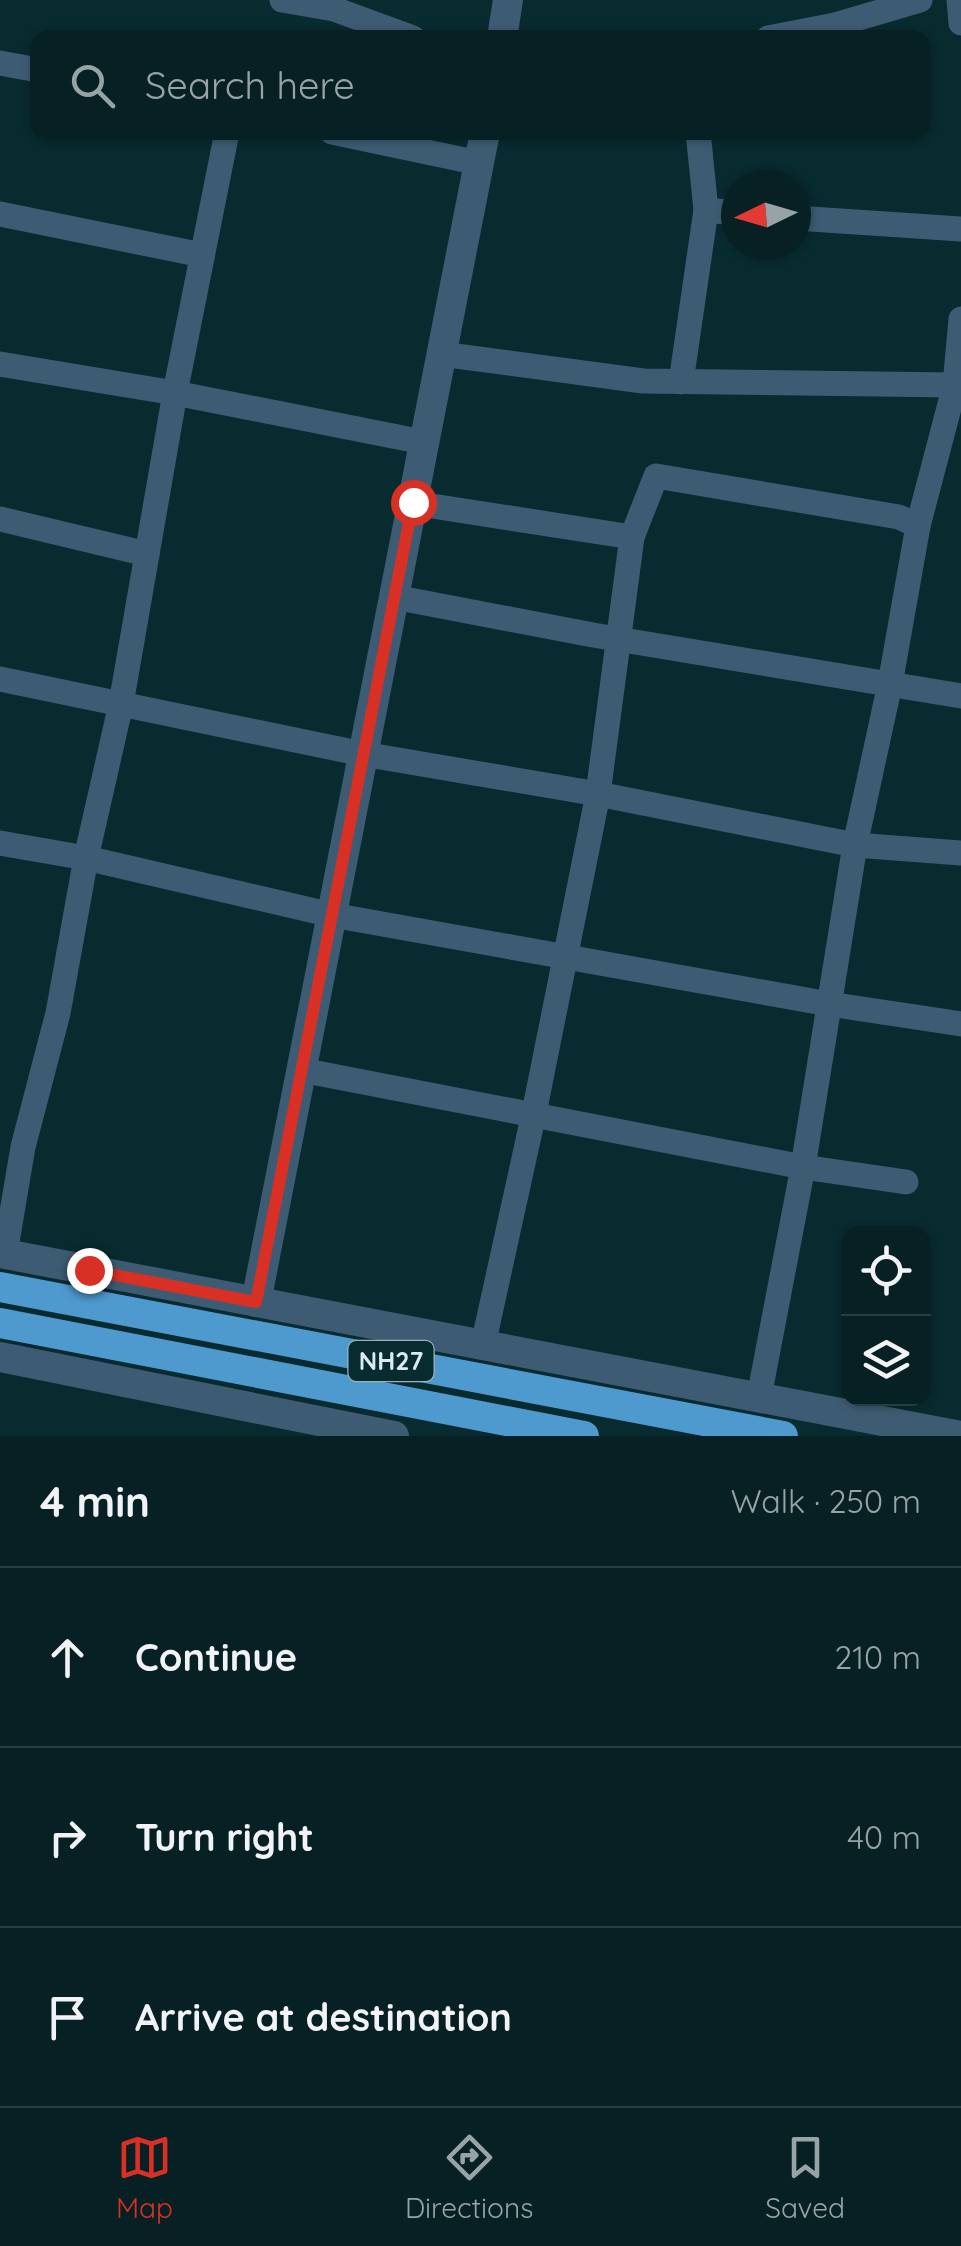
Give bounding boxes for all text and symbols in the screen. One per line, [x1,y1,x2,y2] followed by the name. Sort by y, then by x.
[30,30,931,140] search box
[65,58,120,113] icon: search
[145,61,355,109] text: Search here
[721,170,811,260] north arrow
[391,480,437,526] route start
[841,1226,931,1406] map controls
[841,1226,931,1316] button: locate
[67,1248,113,1294] route end
[841,1316,931,1406] button: layers
[348,1341,434,1381] road number: NH27
[40,1475,150,1528] text: 4 min
[731,1481,921,1521] text: Walk · 250 m
[40,1630,95,1685] icon: ahead
[135,1633,297,1681] text: Continue
[834,1637,921,1677] text: 210 m
[40,1810,95,1865] icon: right
[135,1813,314,1861] text: Turn right
[847,1817,921,1857] text: 40 m
[40,1990,95,2045] icon: arrive
[135,1993,512,2041] text: Arrive at destination
[116,2130,173,2225] tab: Map
[405,2130,533,2225] tab: Directions
[765,2130,845,2225] tab: Saved

